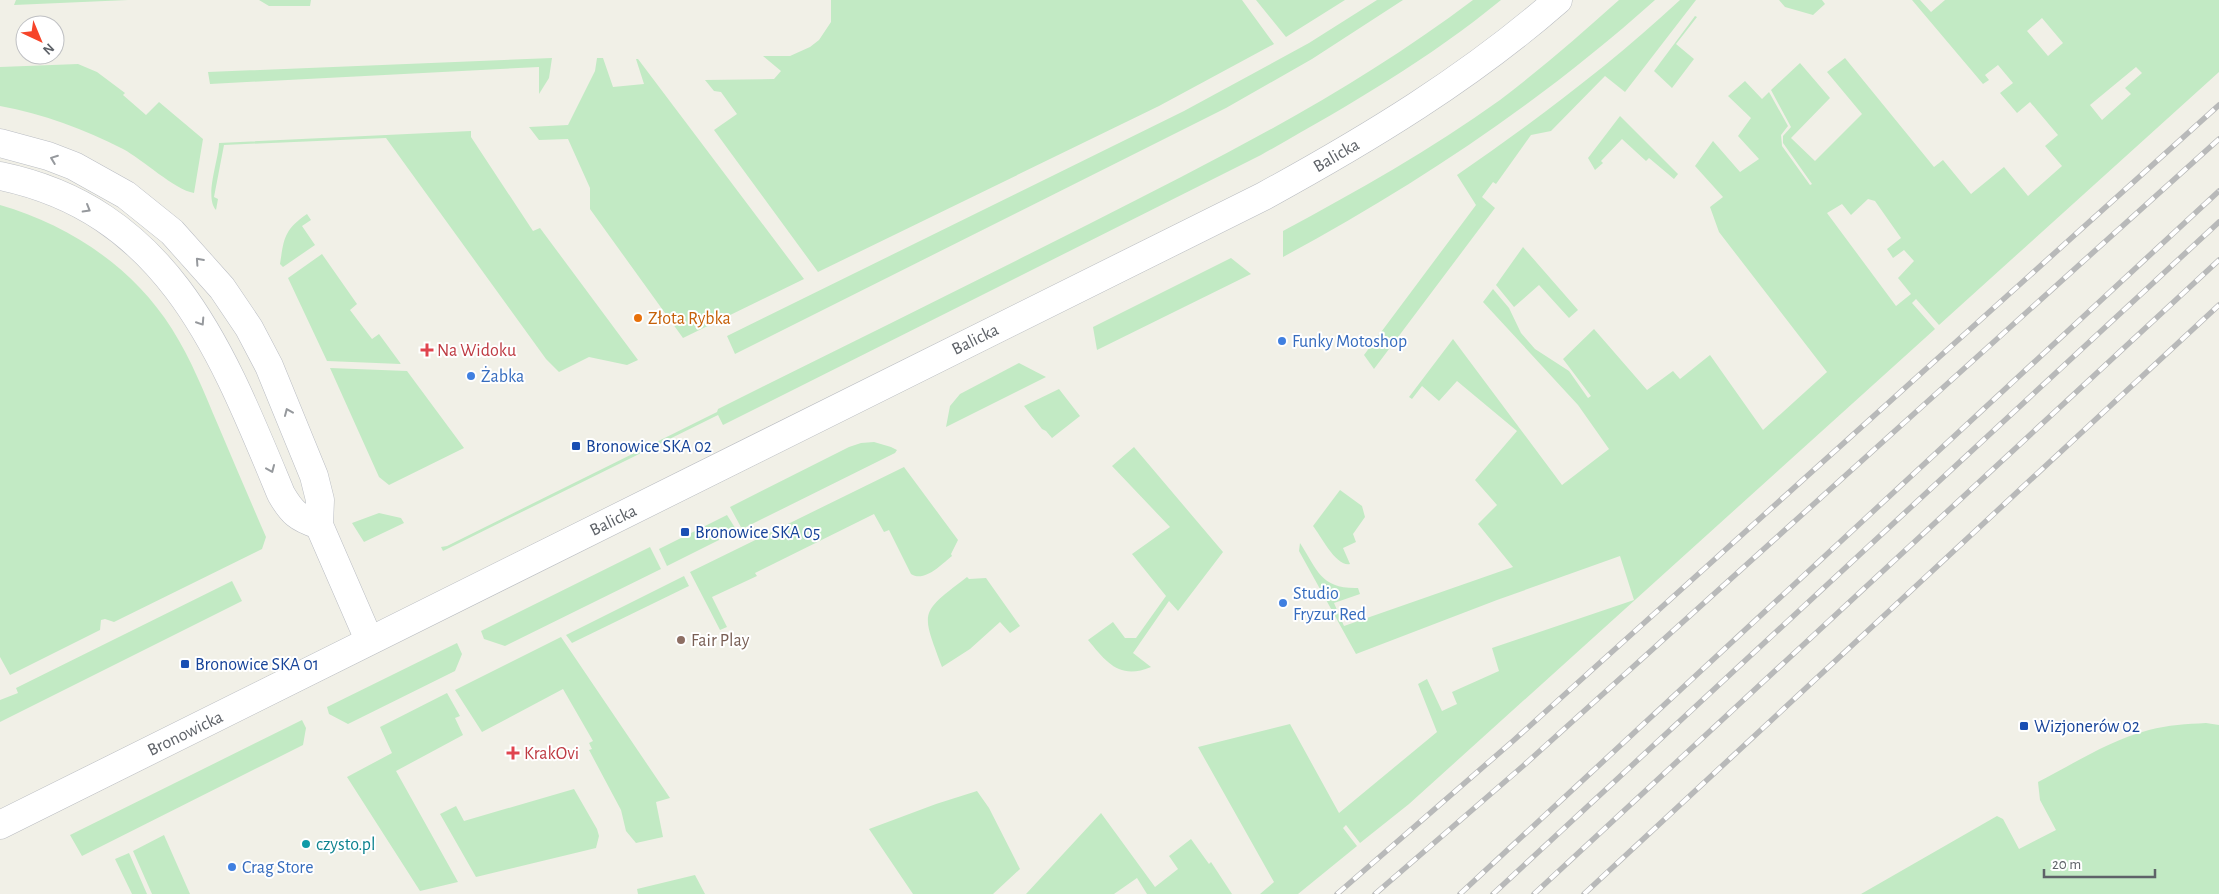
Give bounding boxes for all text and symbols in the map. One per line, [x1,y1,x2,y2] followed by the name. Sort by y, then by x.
[15,15,65,65] north arrow
[40,40,57,57] text: N
[1310,136,1363,176] street label: Balicka
[50,155,59,165] one-way arrow
[82,202,91,212] one-way arrow
[196,258,205,267] one-way arrow
[648,310,731,328] place label: Złota Rybka
[632,312,644,324] marker: Złota Rybka
[195,316,204,326] one-way arrow
[949,321,1002,359] street label: Balicka
[1292,333,1407,351] place label: Funky Motoshop
[1276,335,1288,347] marker: Funky Motoshop
[437,342,516,360] place label: Na Widoku
[421,344,433,356] marker: Na Widoku
[481,366,524,386] place label: Żabka
[465,370,477,382] marker: Żabka
[284,408,294,417] one-way arrow
[586,438,712,456] place label: Bronowice SKA 02
[570,440,582,452] marker: Bronowice SKA 02
[264,464,275,473] one-way arrow
[587,502,640,540] street label: Balicka
[695,524,820,542] place label: Bronowice SKA 05
[679,526,691,538] marker: Bronowice SKA 05
[1293,585,1366,624] place label: Studio Fryzur Red
[1277,597,1289,609] marker: Studio Fryzur Red
[691,632,750,650] place label: Fair Play
[675,634,687,646] marker: Fair Play
[195,656,319,674] place label: Bronowice SKA 01
[179,658,191,670] marker: Bronowice SKA 01
[145,708,226,760] street label: Bronowicka
[2034,718,2140,736] place label: Wizjonerów 02
[2018,720,2030,732] marker: Wizjonerów 02
[524,745,579,763] place label: KrakOvi
[506,746,520,760] marker: KrakOvi
[316,836,375,854] place label: czysto.pl
[300,838,312,850] marker: czysto.pl
[2044,846,2155,878] scale bar
[2052,857,2081,872] text: 20 m
[242,859,313,877] place label: Crag Store
[226,861,238,873] marker: Crag Store

